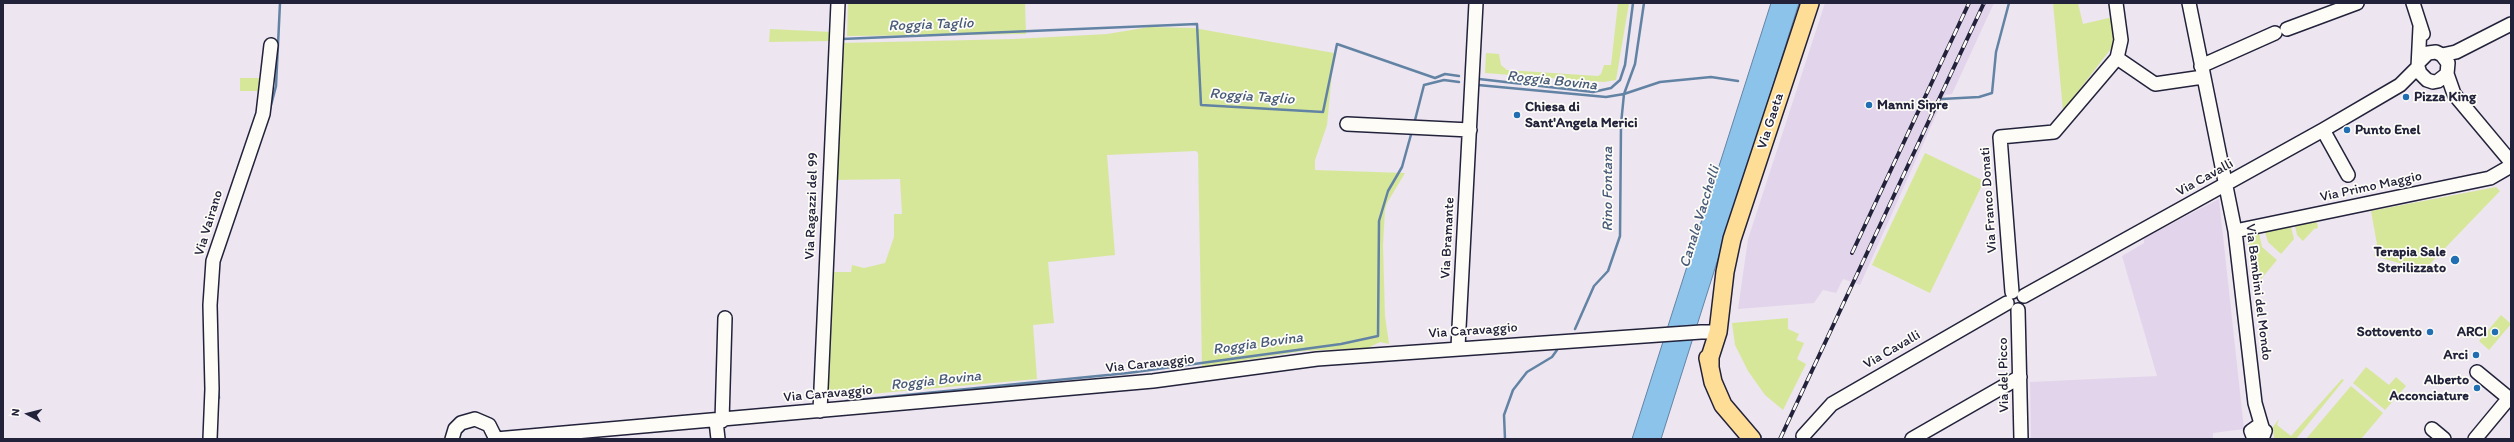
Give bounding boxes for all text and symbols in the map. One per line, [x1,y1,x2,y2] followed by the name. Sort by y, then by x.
[888,15,974,35] water label: Roggia Taglio
[1506,67,1598,95] water label: Roggia Bovina
[1209,85,1295,109] water label: Roggia Taglio
[2414,89,2476,105] place label: Pizza King
[1754,91,1788,151] street label: Via Gaeta
[2401,92,2411,102] marker: Pizza King
[1877,97,1948,113] place label: Manni Sipre
[1525,99,1637,132] place label: Chiesa di Sant'Angela Merici
[1864,100,1874,110] marker: Manni Sipre
[1512,110,1522,120] marker: Chiesa di Sant'Angela Merici
[2355,122,2420,138] place label: Punto Enel
[2342,125,2352,135] marker: Punto Enel
[1599,146,1617,232] water label: Rino Fontana
[1977,146,2001,254] street label: Via Franco Donati
[802,152,822,260] street label: Via Ragazzi del 99
[2173,155,2237,201] street label: Via Cavalli
[1676,164,1724,270] water label: Canale Vacchelli
[2318,168,2424,206] street label: Via Primo Maggio
[191,188,227,258] street label: Via Vairano
[1437,197,1459,279] street label: Via Bramante
[2241,223,2275,361] street label: Via Bambini del Mondo
[2374,244,2446,276] place label: Terapia Sale Sterilizzato
[2449,254,2461,266] marker: Terapia Sale Sterilizzato
[1428,320,1518,342] street label: Via Caravaggio
[2357,324,2422,340] place label: Sottovento
[2457,324,2487,340] place label: ARCI
[1861,327,1923,373] street label: Via Cavalli
[2425,327,2435,337] marker: Sottovento
[2490,327,2500,337] marker: ARCI
[1212,329,1304,359] water label: Roggia Bovina
[1995,337,2013,413] street label: Via del Picco
[2444,347,2468,363] place label: Arci
[2471,350,2481,360] marker: Arci
[1105,351,1195,377] street label: Via Caravaggio
[890,367,982,395] water label: Roggia Bovina
[2389,372,2469,404] place label: Alberto Acconciature
[783,382,873,406] street label: Via Caravaggio
[2472,383,2482,393] marker: Alberto Acconciature
[8,394,48,434] north arrow
[9,408,22,417] text: N

